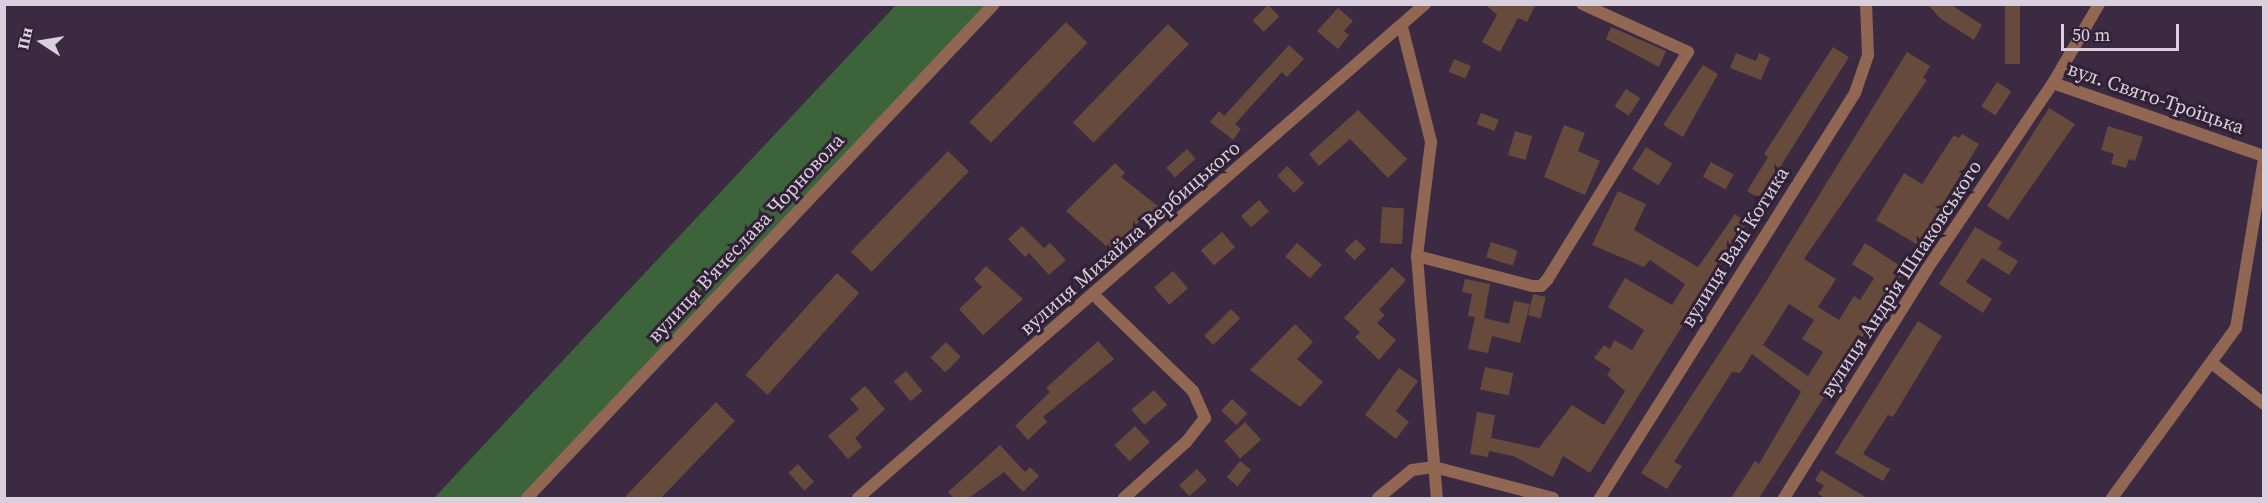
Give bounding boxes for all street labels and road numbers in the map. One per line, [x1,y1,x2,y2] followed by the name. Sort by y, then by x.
[2065,57,2247,139] street label: вул. Свято-Троїцька
[643,129,849,347] street label: вулиця В'ячеслава Чорновола
[1015,136,1245,340] street label: вулиця Михайла Вербицького
[1815,156,1987,402] street label: вулиця Андрія Шпаковського
[1676,162,1794,332] street label: вулиця Валі Котика

